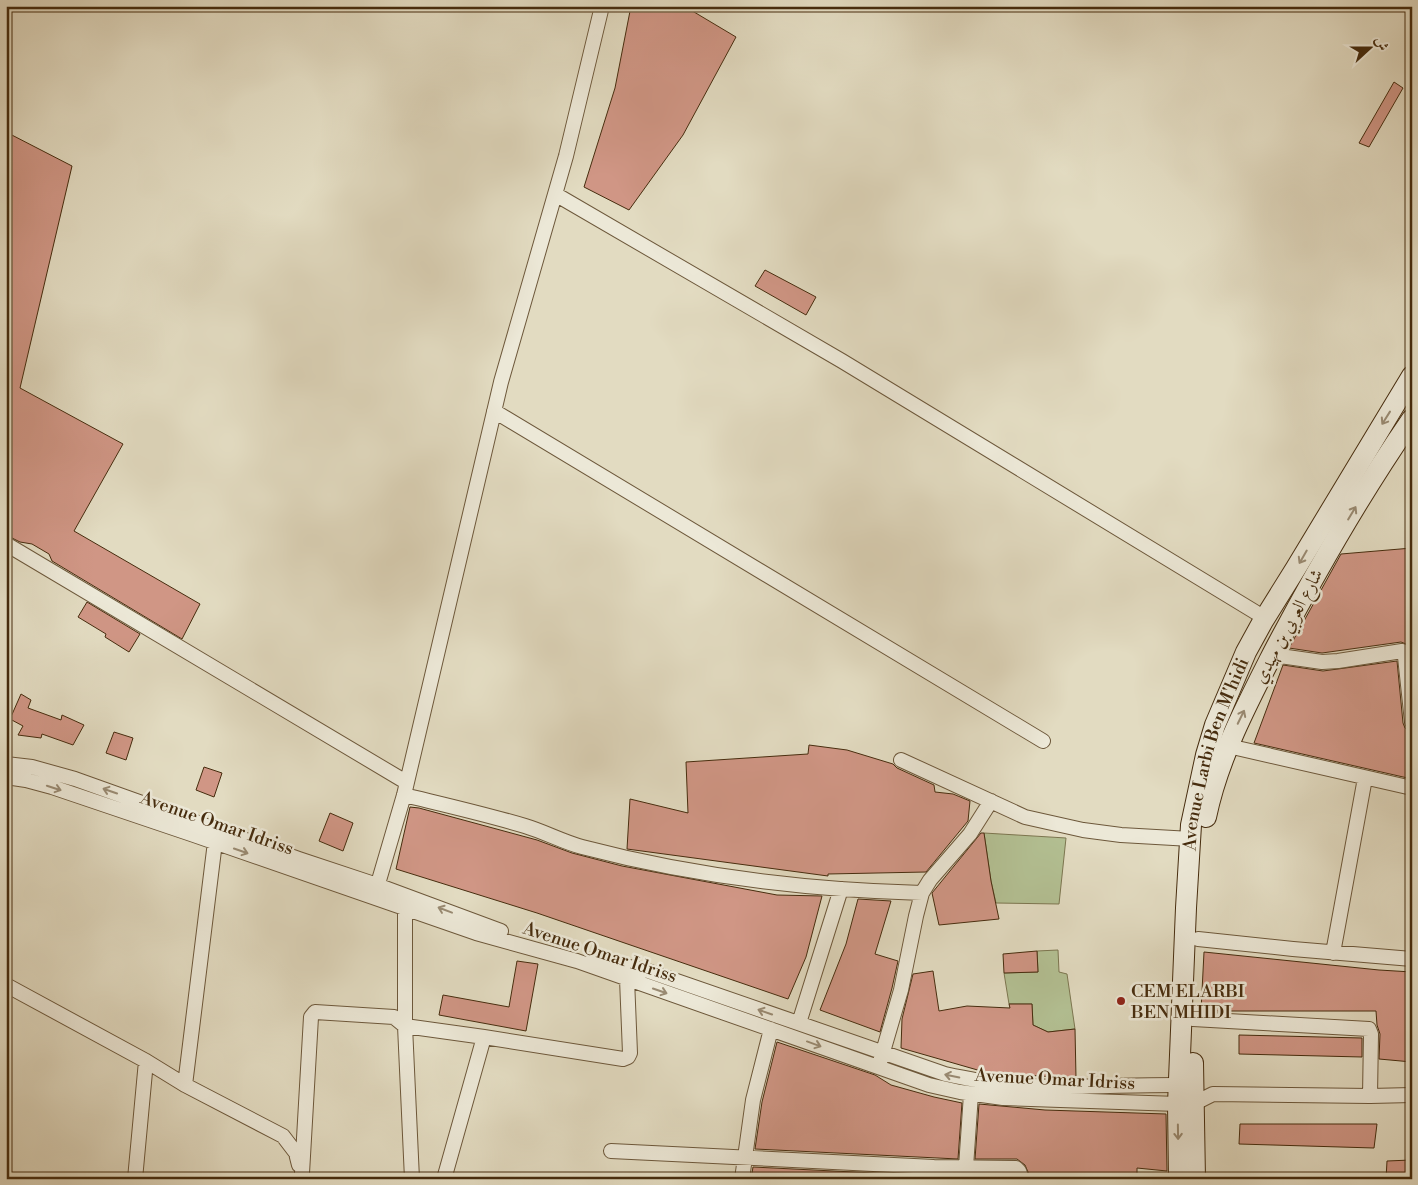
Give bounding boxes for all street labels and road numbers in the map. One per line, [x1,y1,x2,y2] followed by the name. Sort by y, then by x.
[1249,565,1331,689] street label: شارع العربي بن مهيدي
[1178,654,1254,852] street label: Avenue Larbi Ben M'hidi
[136,786,296,860] street label: Avenue Omar Idriss
[519,916,680,988] street label: Avenue Omar Idriss
[973,1064,1136,1095] street label: Avenue Omar Idriss

